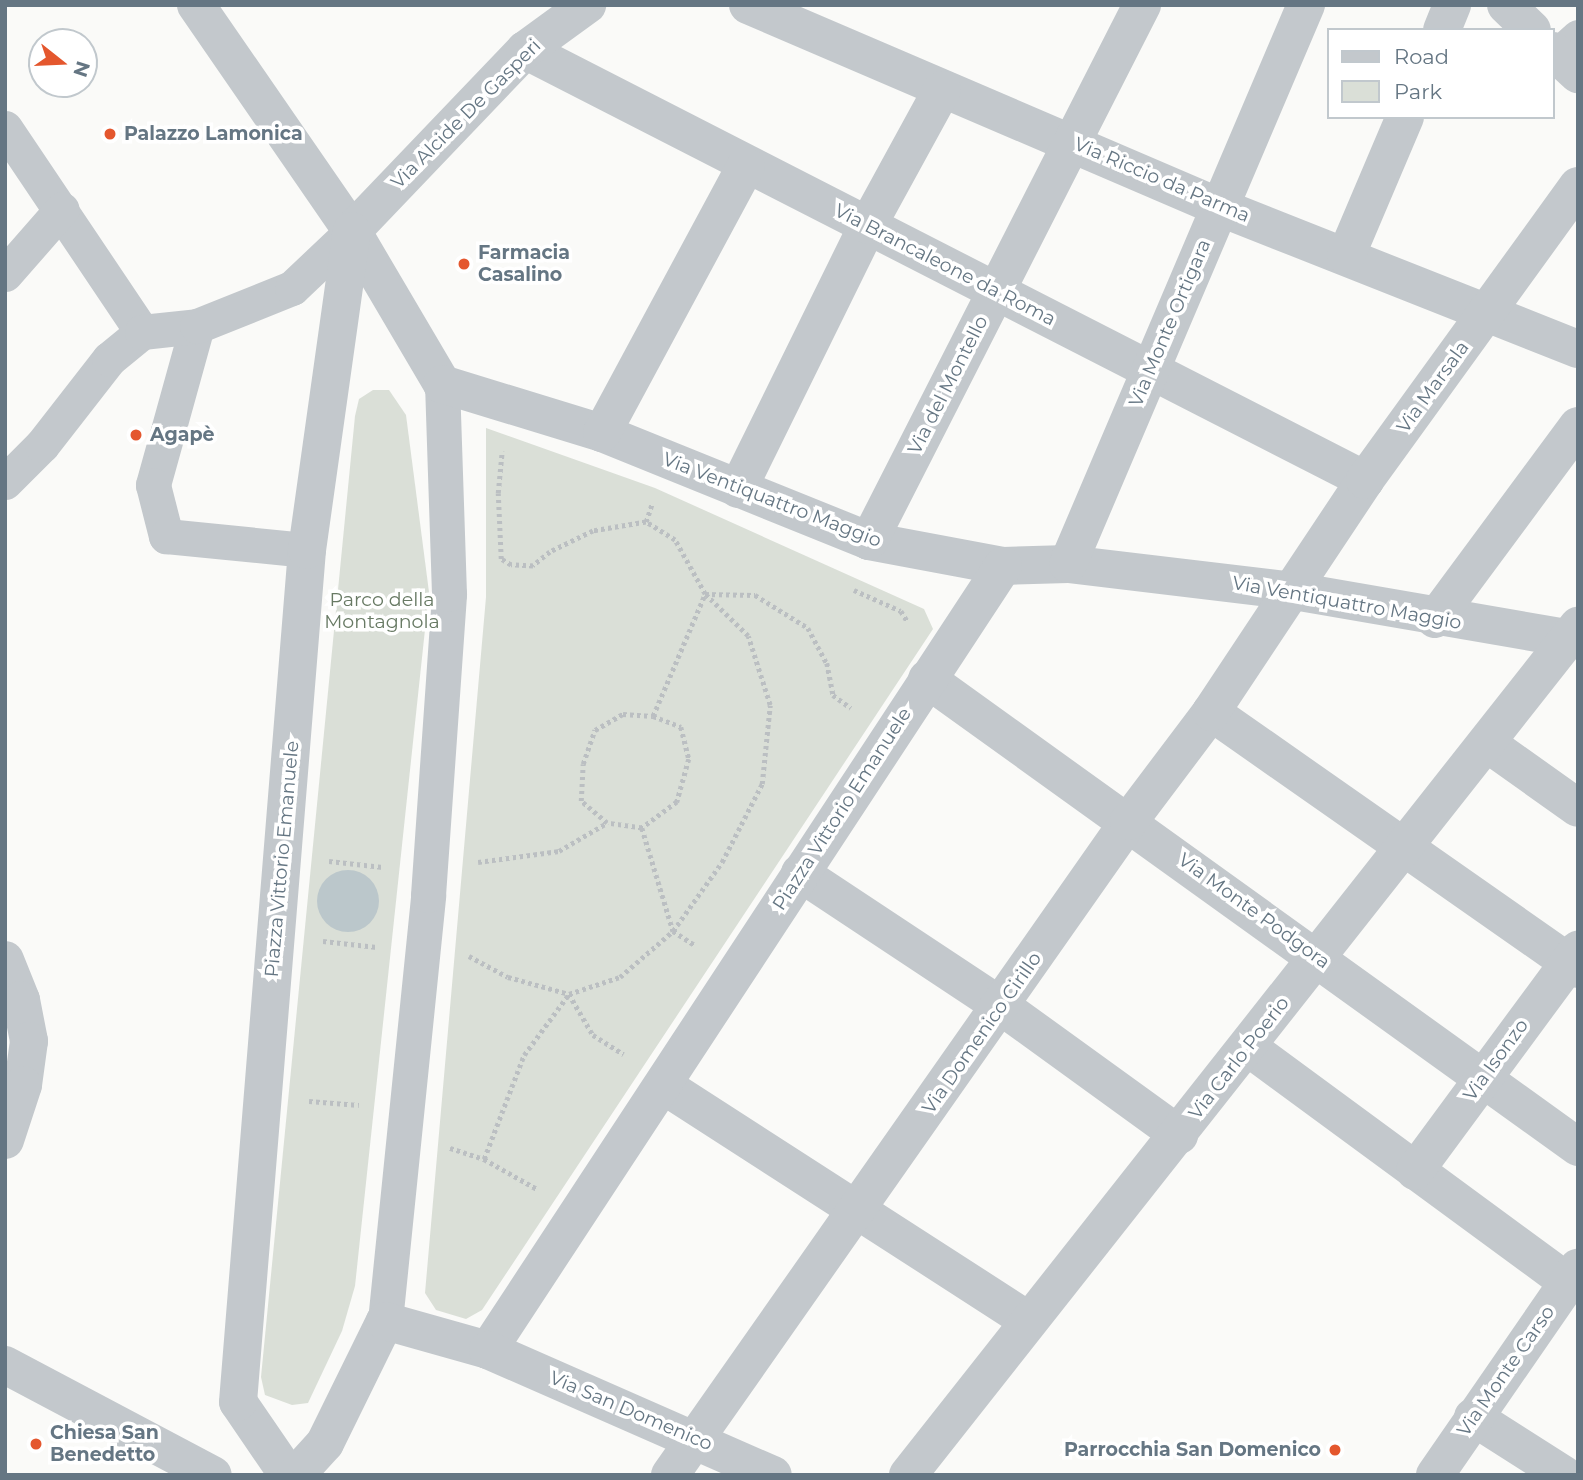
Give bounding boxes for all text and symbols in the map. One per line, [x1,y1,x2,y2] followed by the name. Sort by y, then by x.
[28,28,98,98] north arrow
[1328,28,1555,119] legend
[386,34,546,194] street label: Via Alcide De Gasperi
[1394,44,1449,69] text: Road
[68,58,95,80] text: N
[1394,79,1442,104] text: Park
[124,123,303,145] place label: Palazzo Lamonica
[102,126,118,142] marker: Palazzo Lamonica
[1071,133,1253,227] street label: Via Riccio da Parma
[831,199,1059,331] street label: Via Brancaleone da Roma
[1124,236,1216,410] street label: Via Monte Ortigara
[478,242,570,286] place label: Farmacia Casalino
[456,256,472,272] marker: Farmacia Casalino
[903,312,993,458] street label: Via del Montello
[1392,337,1474,437] street label: Via Marsala
[150,424,215,446] place label: Agapè
[128,427,144,443] marker: Agapè
[659,448,885,552] street label: Via Ventiquattro Maggio
[1231,572,1463,634] street label: Via Ventiquattro Maggio
[324,589,440,633] park label: Parco della Montagnola
[768,703,916,915] street label: Piazza Vittorio Emanuele
[260,740,304,978] street label: Piazza Vittorio Emanuele
[1174,848,1334,974] street label: Via Monte Podgora
[918,948,1046,1118] street label: Via Domenico Cirillo
[1184,992,1294,1124] street label: Via Carlo Poerio
[1459,1015,1533,1105] street label: Via Isonzo
[1452,1301,1560,1441] street label: Via Monte Carso
[546,1366,716,1456] street label: Via San Domenico
[50,1422,159,1466] place label: Chiesa San Benedetto
[28,1436,44,1452] marker: Chiesa San Benedetto
[1064,1439,1321,1461] place label: Parrocchia San Domenico
[1327,1442,1343,1458] marker: Parrocchia San Domenico

